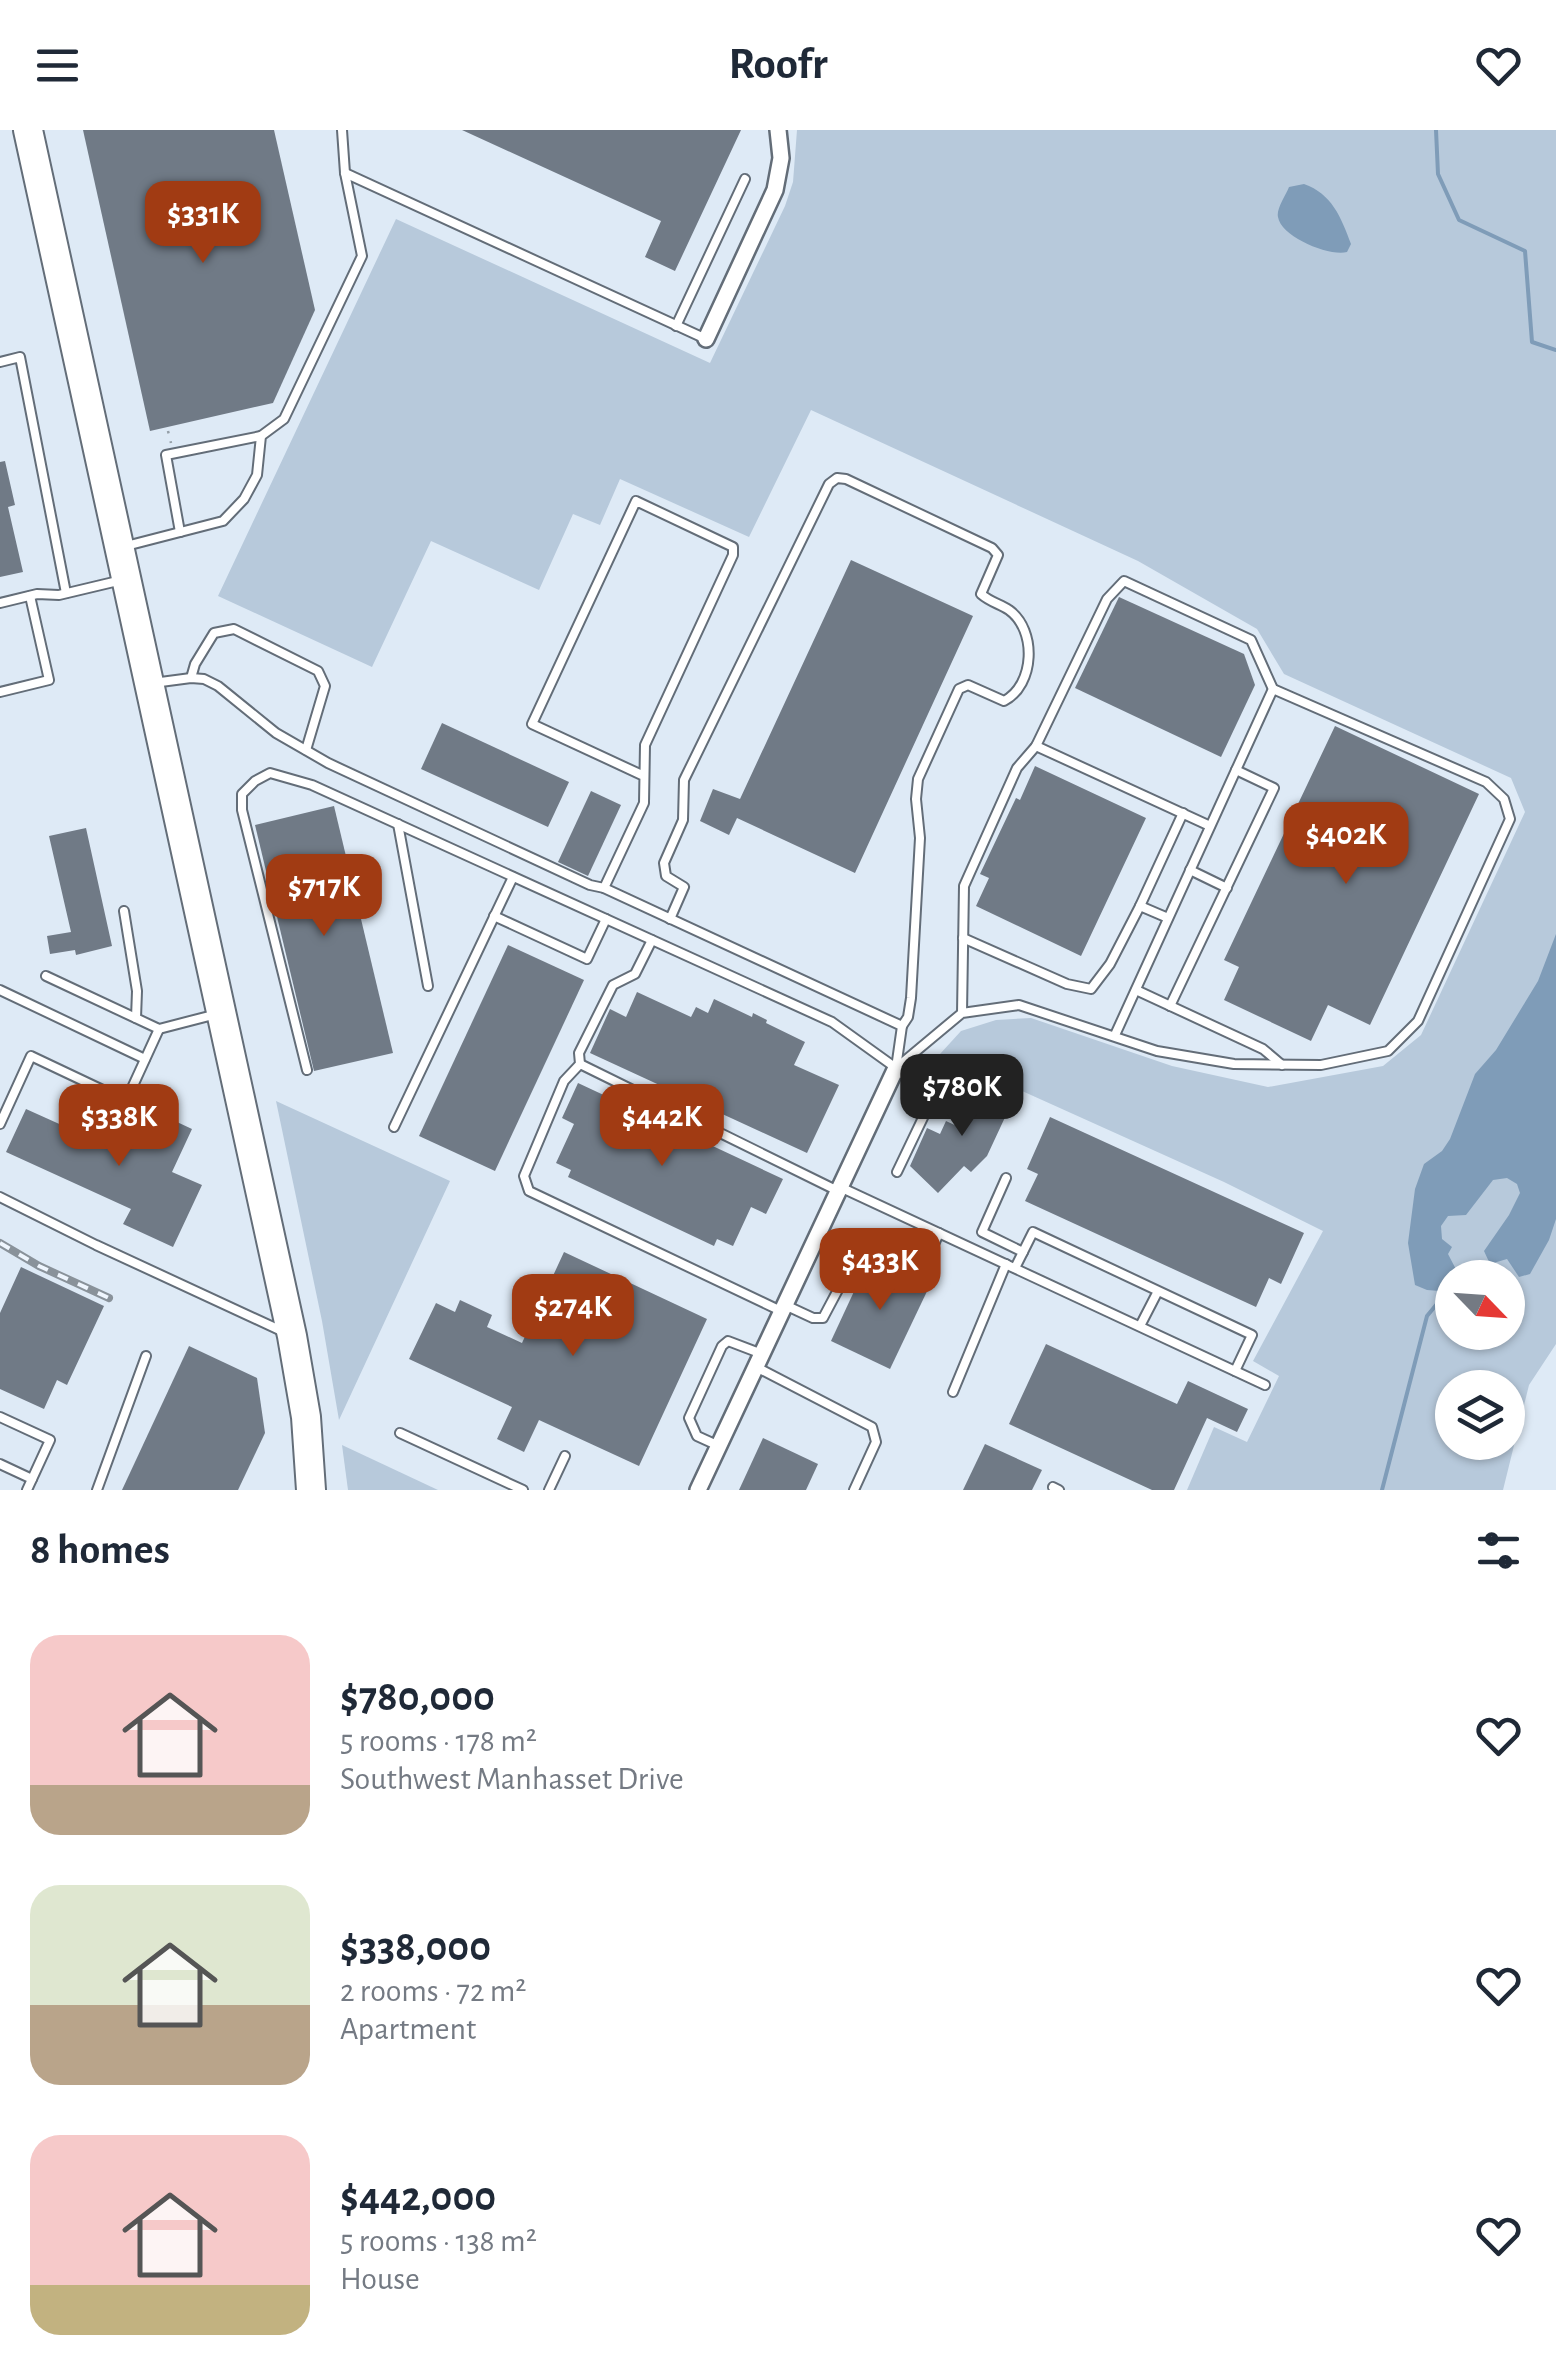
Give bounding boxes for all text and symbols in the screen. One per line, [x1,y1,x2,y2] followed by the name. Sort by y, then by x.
[30,38,85,93] icon: menu
[1471,38,1526,93] icon: heart
[728,42,828,87] text: Roofr
[133,181,273,266] pin: $331K
[167,197,239,229] text: $331K
[1276,802,1416,887] pin: $402K
[1306,818,1386,850] text: $402K
[254,854,394,939] pin: $717K
[288,870,360,902] text: $717K
[892,1054,1032,1139] pin: $780K
[922,1070,1002,1102] text: $780K
[49,1084,189,1169] pin: $338K
[592,1084,732,1169] pin: $442K
[81,1100,157,1132] text: $338K
[622,1100,702,1132] text: $442K
[810,1228,950,1313] pin: $433K
[842,1244,918,1276] text: $433K
[1435,1260,1525,1350] north arrow
[1435,1260,1525,1460] map controls
[503,1274,643,1359] pin: $274K
[534,1290,612,1322] text: $274K
[1435,1370,1525,1460] button: layers
[1471,1523,1526,1578] icon: filters
[30,1529,170,1571] text: 8 homes
[110,1675,230,1795] icon: home
[340,1676,495,1718] text: $780,000
[1471,1708,1526,1763] icon: heart
[340,1725,537,1757] text: 5 rooms · 178 m²
[340,1763,684,1795] text: Southwest Manhasset Drive
[110,1925,230,2045] icon: home
[340,1926,491,1968] text: $338,000
[1471,1958,1526,2013] icon: heart
[340,1975,527,2007] text: 2 rooms · 72 m²
[340,2013,476,2045] text: Apartment
[110,2175,230,2295] icon: home
[340,2176,496,2218] text: $442,000
[1471,2208,1526,2263] icon: heart
[340,2225,537,2257] text: 5 rooms · 138 m²
[340,2263,420,2295] text: House

